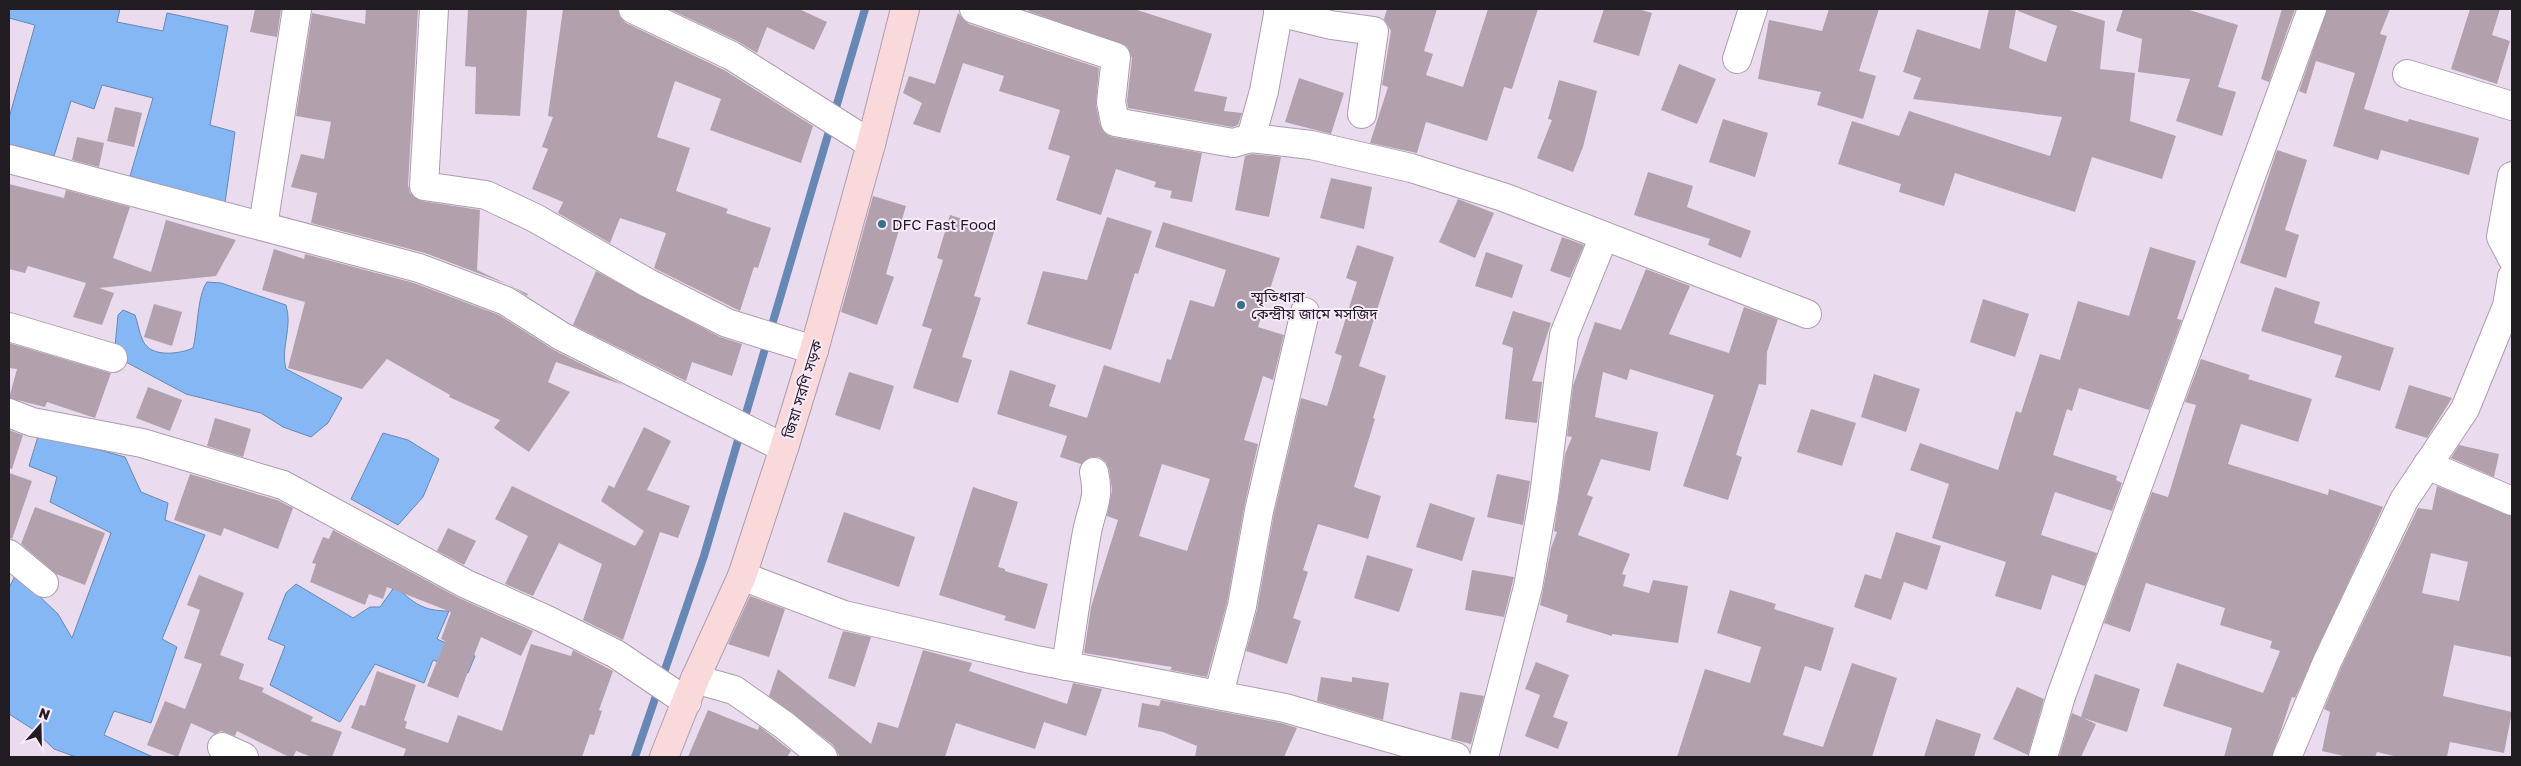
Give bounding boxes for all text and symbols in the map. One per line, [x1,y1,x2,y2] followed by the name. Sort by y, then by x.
[892,215,996,233] place label: DFC Fast Food
[876,218,888,230] marker: DFC Fast Food
[1250,287,1378,322] place label: স্মৃতিধারা কেন্দ্রীয় জামে মসজিদ
[1235,299,1247,311] marker: স্মৃতিধারা কেন্দ্রীয় জামে মসজিদ
[778,337,826,441] street label: জিয়া সরণি সড়ক
[15,701,65,751] north arrow
[37,704,53,723] text: N

